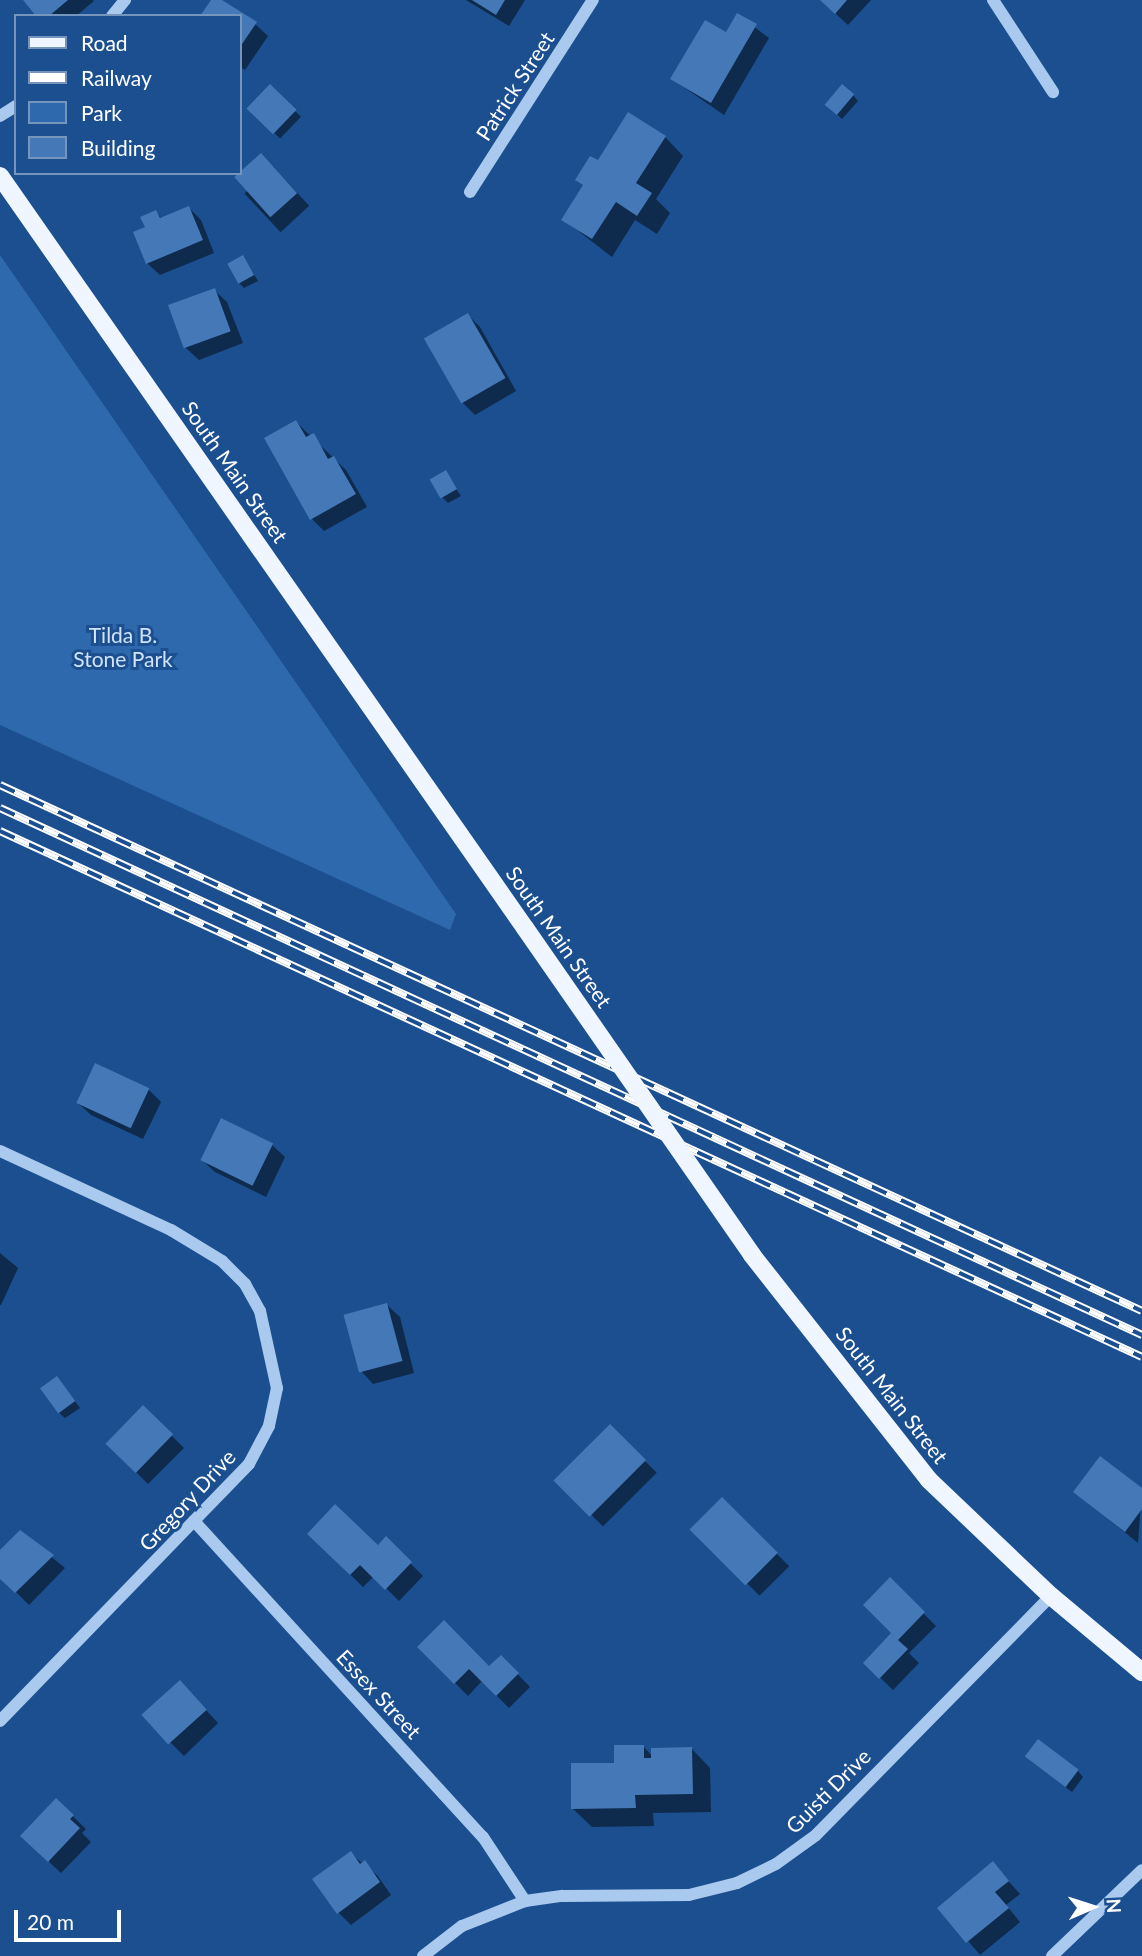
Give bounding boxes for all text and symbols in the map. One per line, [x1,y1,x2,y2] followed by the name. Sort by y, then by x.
[14,14,242,175] legend
[471,27,559,145] street label: Patrick Street
[81,30,128,55] text: Road
[81,65,152,90] text: Railway
[81,100,122,125] text: Park
[81,135,156,160] text: Building
[177,397,293,547] street label: South Main Street
[73,622,173,672] park label: Tilda B. Stone Park
[501,862,617,1012] street label: South Main Street
[831,1322,953,1468] street label: South Main Street
[133,1444,241,1556] street label: Gregory Drive
[332,1644,426,1744] street label: Essex Street
[780,1743,876,1839] street label: Guisti Drive
[1058,1872,1128,1942] north arrow
[18,1896,124,1940] scale bar
[1103,1898,1126,1914] text: N
[27,1909,74,1934] text: 20 m

